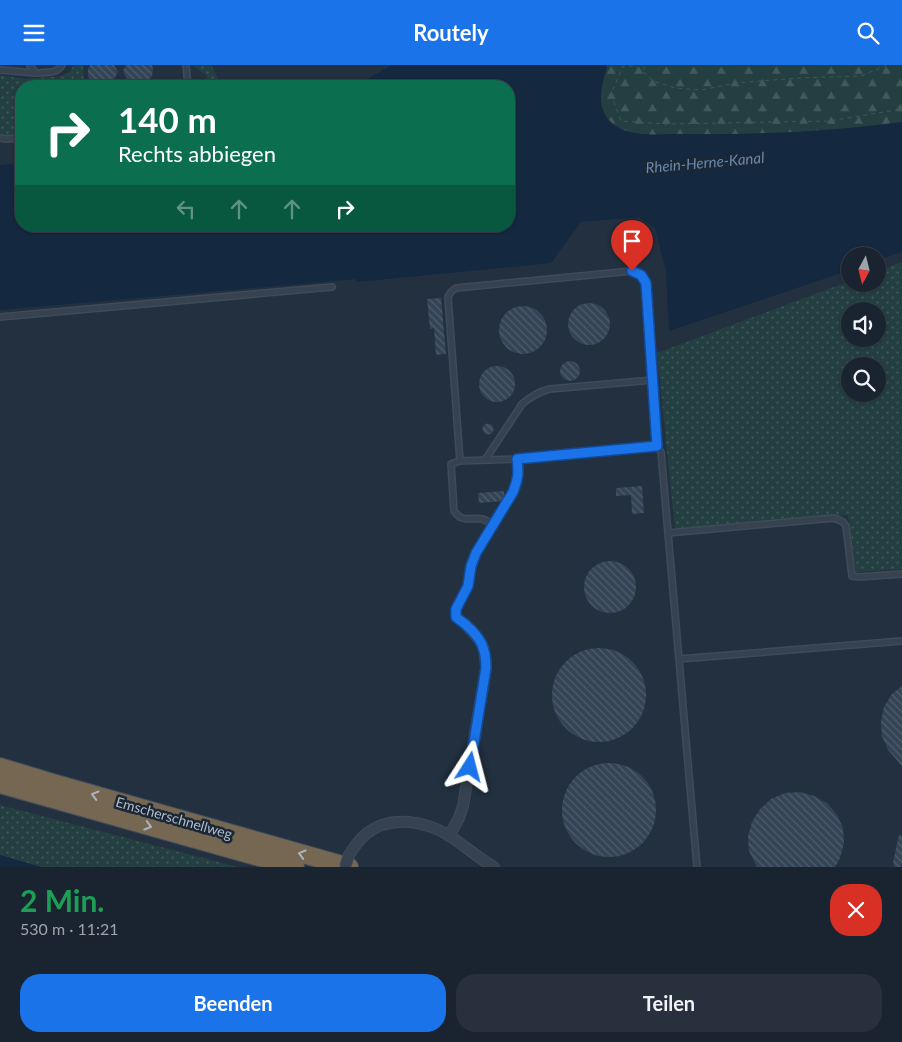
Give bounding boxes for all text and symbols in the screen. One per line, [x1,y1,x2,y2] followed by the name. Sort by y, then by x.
[20,19,48,47] icon: menu
[413,19,489,46] text: Routely
[854,19,882,47] icon: search
[118,98,217,140] text: 140 m
[35,100,100,165] icon: right
[118,140,276,167] text: Rechts abbiegen
[645,148,766,176] water label: Rhein-Herne-Kanal
[172,195,200,223] icon: left
[225,195,253,223] icon: ahead
[278,195,306,223] icon: ahead
[331,195,359,223] icon: right
[611,220,653,271] pin
[618,227,646,255] icon: arrive
[841,247,886,293] north arrow
[841,247,886,402] map controls
[841,302,886,347] button: sound
[841,357,886,402] button: search
[443,740,495,792] position arrow
[92,791,100,801] one-way arrow
[114,793,234,842] street label: Emscherschnellweg
[144,820,152,831] one-way arrow
[299,849,307,859] one-way arrow
[20,882,105,918] text: 2 Min.
[830,884,882,936] button: close
[20,919,119,938] text: 530 m · 11:21
[20,974,446,1032] button: Beenden
[456,974,882,1032] button: Teilen

